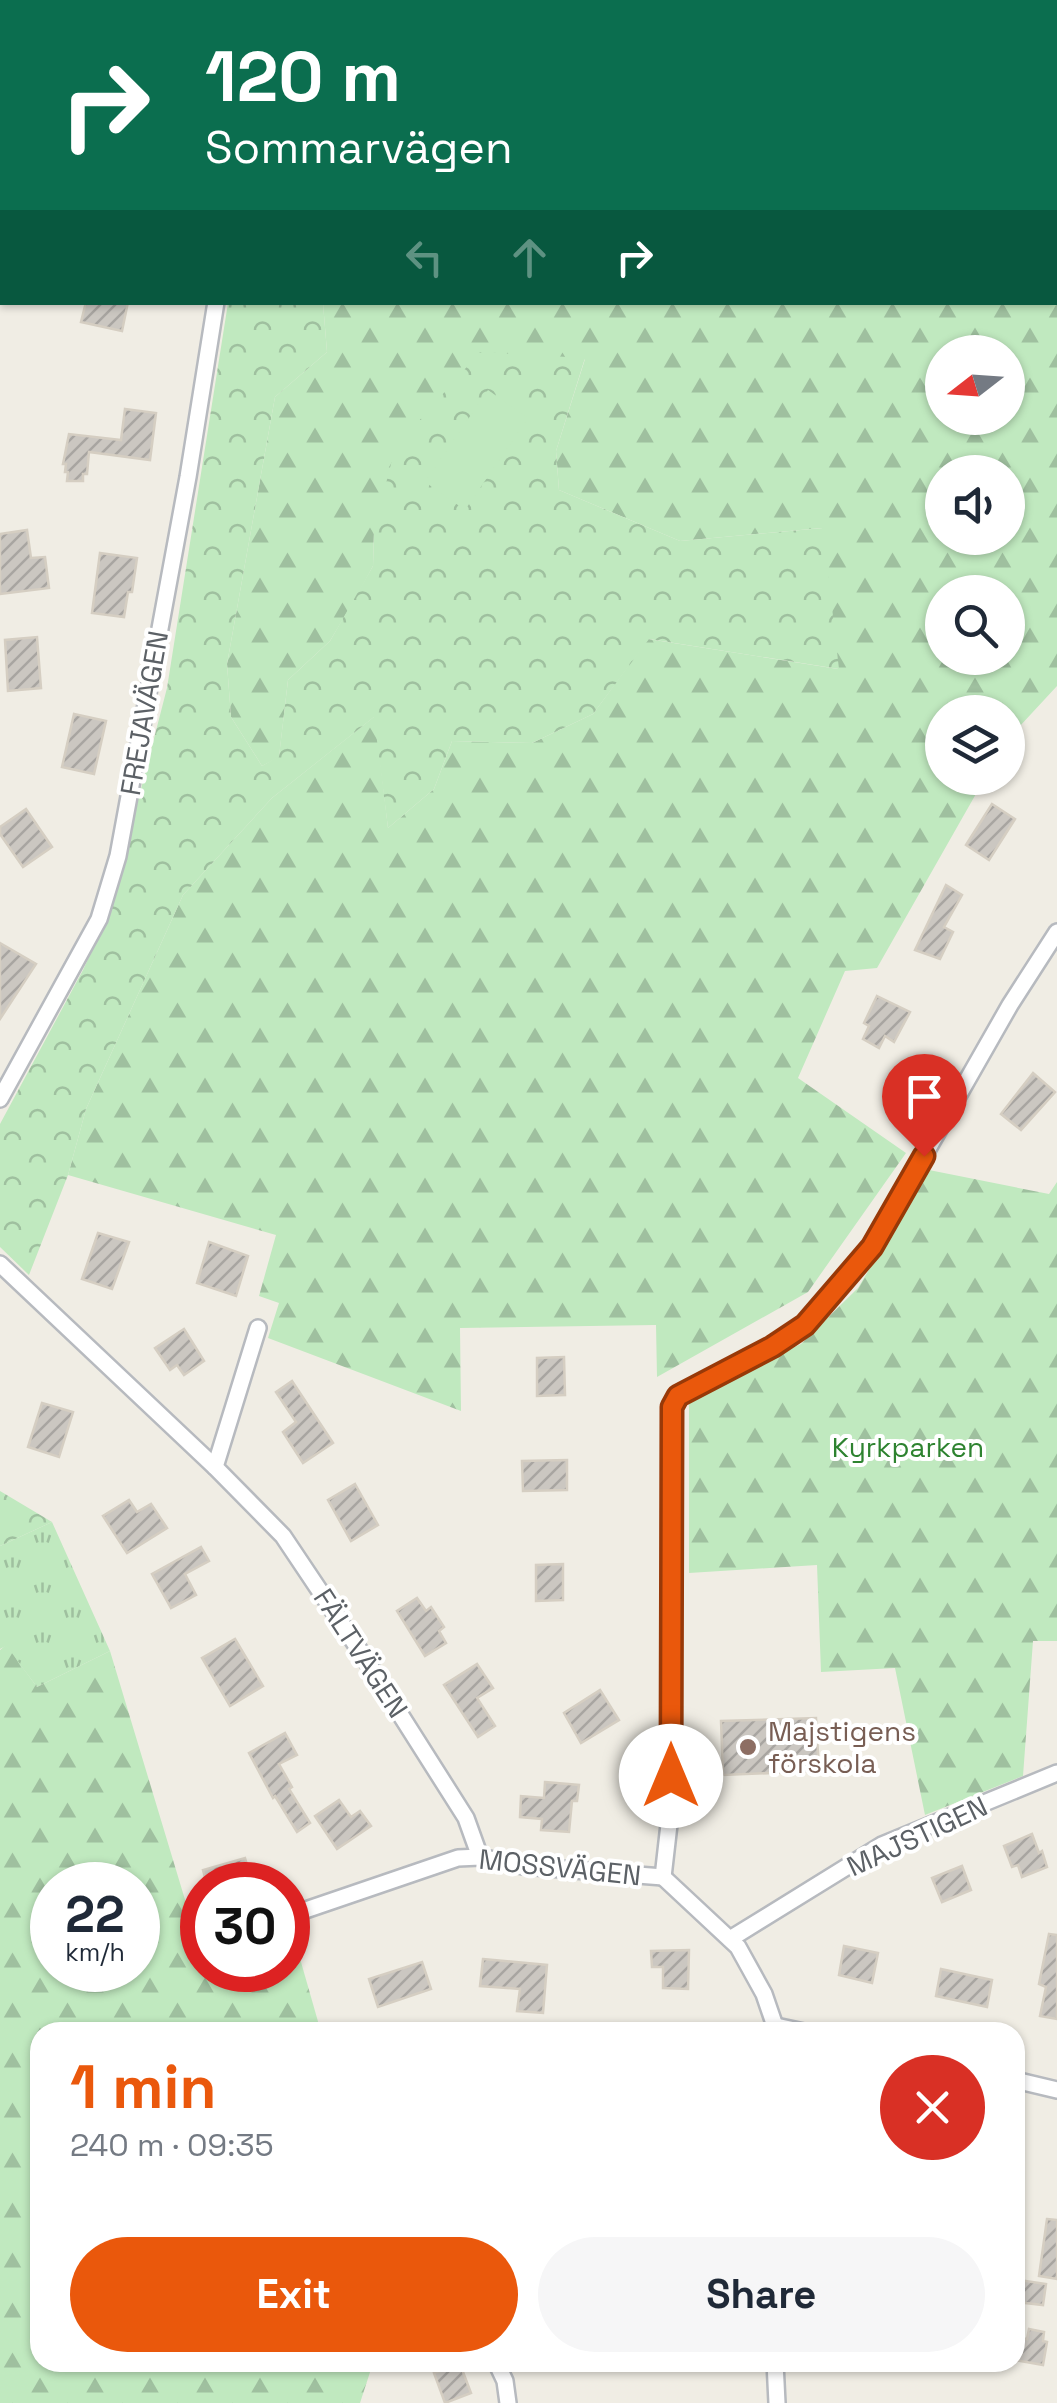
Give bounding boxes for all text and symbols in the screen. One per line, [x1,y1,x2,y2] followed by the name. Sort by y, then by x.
[205,32,401,121] text: 120 m
[40,40,170,170] icon: right
[205,119,513,176] text: Sommarvägen
[397,230,452,285] icon: left
[502,230,557,285] icon: ahead
[607,230,662,285] icon: right
[925,335,1025,435] north arrow
[925,335,1025,795] map controls
[925,455,1025,555] button: sound
[925,575,1025,675] button: search
[112,628,176,798] street label: FREJAVÄGEN
[925,695,1025,795] button: layers
[882,1054,967,1157] pin
[897,1069,952,1124] icon: arrive
[832,1429,984,1465] park label: Kyrkparken
[306,1582,416,1724] street label: FÄLTVÄGEN
[768,1713,916,1781] place label: Majstigens förskola
[619,1724,723,1828] position arrow
[737,1736,759,1758] marker: Majstigens förskola
[841,1788,993,1884] street label: MAJSTIGEN
[477,1841,643,1893] street label: MOSSVÄGEN
[180,1862,310,1992] speed limit sign: 30
[65,1883,125,1947] text: 22
[65,1936,125,1968] text: km/h
[70,2049,217,2126] text: 1 min
[880,2055,985,2160] button: close
[70,2125,274,2165] text: 240 m · 09:35
[70,2237,518,2352] button: Exit
[538,2237,985,2352] button: Share

